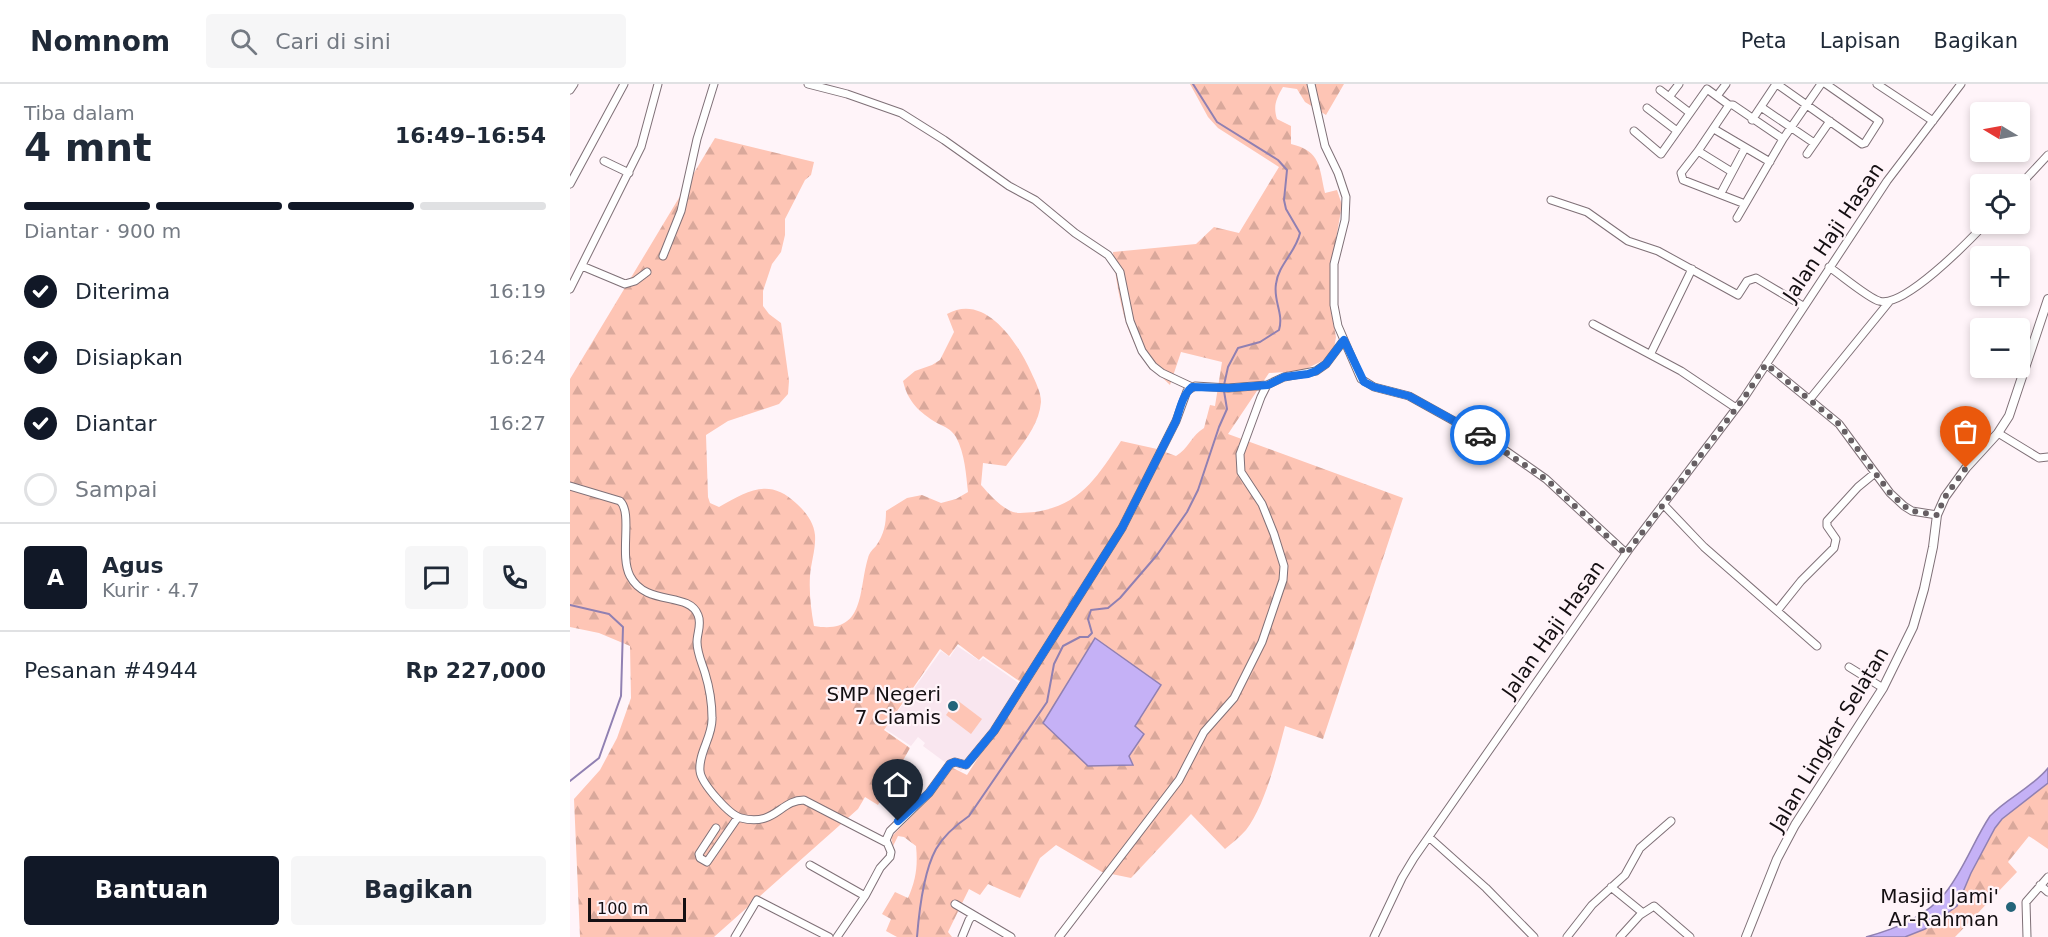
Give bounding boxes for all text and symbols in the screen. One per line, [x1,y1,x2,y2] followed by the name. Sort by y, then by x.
[206,14,626,68] search box
[30,25,170,58] text: Nomnom
[227,25,260,58] icon: search
[275,29,391,54] text: Cari di sini
[1741,29,1787,53] text: Peta
[1820,29,1901,53] text: Lapisan
[1934,29,2018,53] text: Bagikan
[24,101,135,125] text: Tiba dalam
[1970,102,2030,162] north arrow
[1970,102,2030,378] map controls
[395,123,546,148] text: 16:49–16:54
[24,125,152,170] text: 4 mnt
[1777,158,1888,308] street label: Jalan Haji Hasan
[1970,174,2030,234] button: locate
[24,219,181,243] text: Diantar · 900 m
[1970,246,2030,306] button: +
[24,275,57,308] icon: check
[75,279,170,304] text: Diterima
[488,279,546,303] text: 16:19
[1970,318,2030,378] button: −
[24,341,57,374] icon: check
[75,345,183,370] text: Disiapkan
[488,345,546,369] text: 16:24
[1450,405,1510,465] courier
[1940,406,1991,468] pin
[24,407,57,440] icon: check
[75,411,157,436] text: Diantar
[488,411,546,435] text: 16:27
[1949,415,1982,448] icon: bag
[1464,419,1497,452] icon: car
[75,477,157,502] text: Sampai
[405,546,468,609] button: chat
[483,546,546,609] button: phone
[102,553,164,578] text: Agus
[1495,556,1609,704] street label: Jalan Haji Hasan
[47,565,64,590] text: A
[102,578,200,602] text: Kurir · 4.7
[1763,643,1894,837] street label: Jalan Lingkar Selatan
[24,658,198,683] text: Pesanan #4944
[405,658,546,683] text: Rp 227,000
[827,682,941,729] place label: SMP Negeri 7 Ciamis
[946,699,960,713] marker: SMP Negeri 7 Ciamis
[872,759,923,821] pin
[881,768,914,801] icon: home
[24,856,279,925] button: Bantuan
[291,856,546,925] button: Bagikan
[1880,884,1999,931] place label: Masjid Jami' Ar-Rahman
[588,895,686,922] scale bar
[597,899,648,918] text: 100 m
[2004,900,2018,914] marker: Masjid Jami' Ar-Rahman

